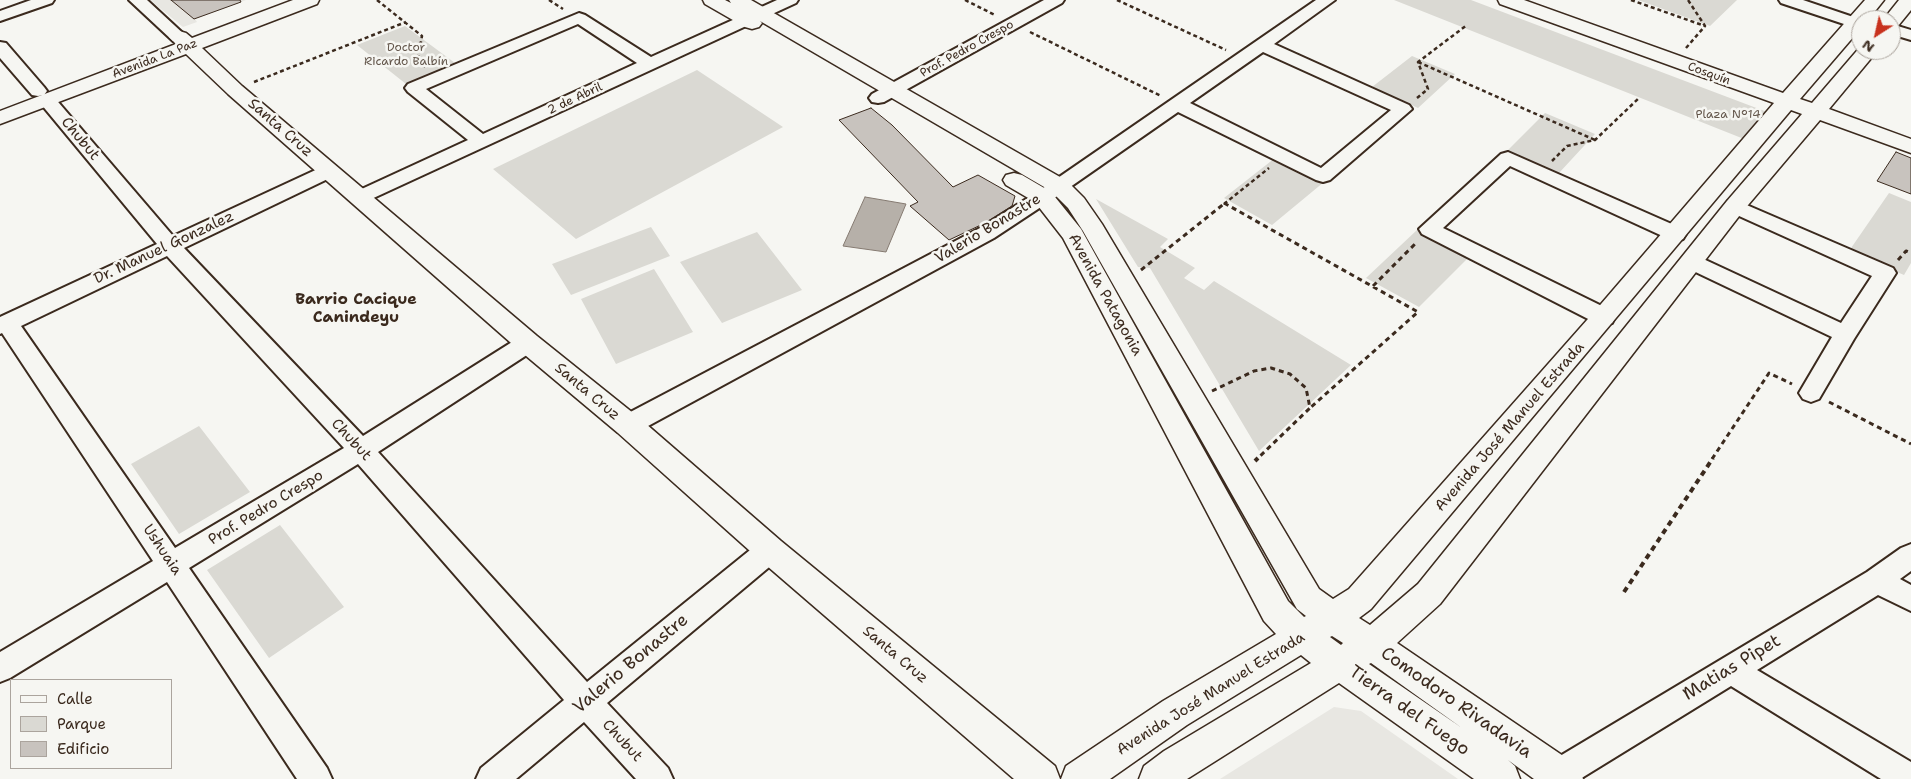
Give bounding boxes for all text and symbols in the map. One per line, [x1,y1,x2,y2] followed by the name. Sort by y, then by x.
[1851,10,1901,60] north arrow
[918,17,1016,81] street label: Prof. Pedro Crespo
[110,36,200,82] street label: Avenida La Paz
[1858,36,1878,57] text: N
[364,41,448,69] park label: Doctor Ricardo Balbín
[1686,60,1732,88] street label: Cosquín
[545,80,605,118] street label: 2 de Abril
[244,95,316,161] street label: Santa Cruz
[1695,108,1761,122] park label: Plaza N°14
[57,114,103,164] street label: Chubut
[932,190,1044,268] street label: Valerio Bonastre
[91,208,237,288] street label: Dr. Manuel Gonzalez
[1064,231,1146,359] street label: Avenida Patagonia
[295,290,417,328] district label: Barrio Cacique Canindeyu
[1432,339,1588,515] street label: Avenida José Manuel Estrada
[551,359,623,425] street label: Santa Cruz
[327,415,375,465] street label: Chubut
[205,467,327,549] street label: Prof. Pedro Crespo
[139,521,185,579] street label: Ushuaia
[569,609,693,719] street label: Valerio Bonastre
[859,622,931,688] street label: Santa Cruz
[1114,628,1308,760] street label: Avenida José Manuel Estrada
[1679,630,1785,706] street label: Matias Pipet
[1376,643,1536,763] street label: Comodoro Rivadavia
[1344,661,1474,761] street label: Tierra del Fuego
[10,679,172,769] legend
[57,689,93,709] text: Calle
[57,714,106,734] text: Parque
[598,716,646,766] street label: Chubut
[57,739,109,759] text: Edificio

